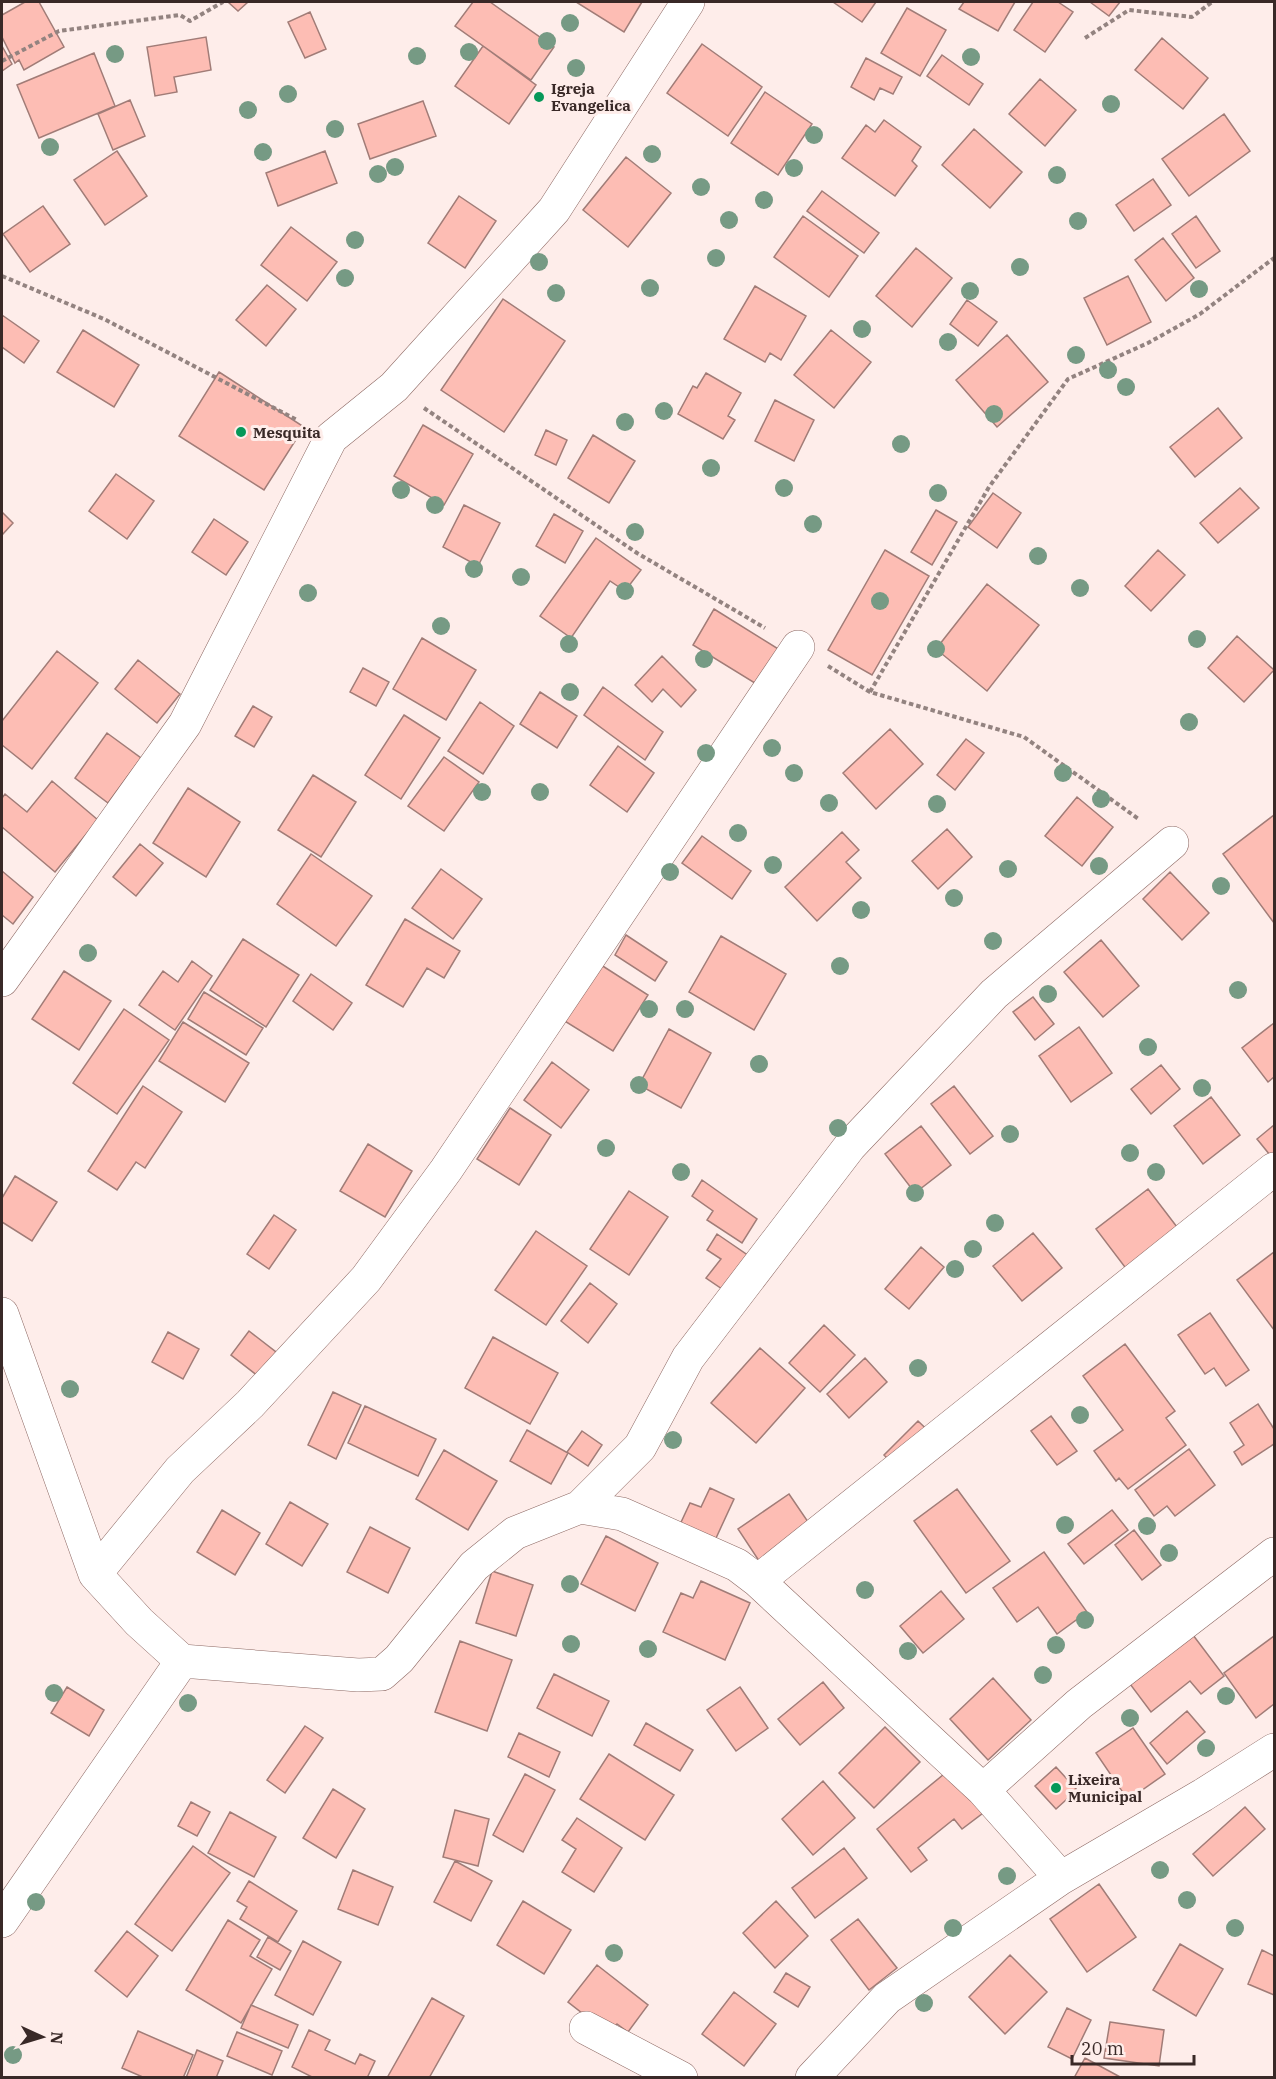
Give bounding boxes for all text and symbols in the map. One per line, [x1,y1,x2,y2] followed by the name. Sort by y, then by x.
[551,79,631,115] place label: Igreja Evangelica
[532,90,546,104] marker: Igreja Evangelica
[253,423,321,442] place label: Mesquita
[234,425,248,439] marker: Mesquita
[1068,1770,1142,1806] place label: Lixeira Municipal
[1049,1781,1063,1795] marker: Lixeira Municipal
[12,2007,72,2067] north arrow
[1072,2028,1194,2066] scale bar
[47,2031,67,2045] text: N
[1081,2037,1124,2060] text: 20 m

